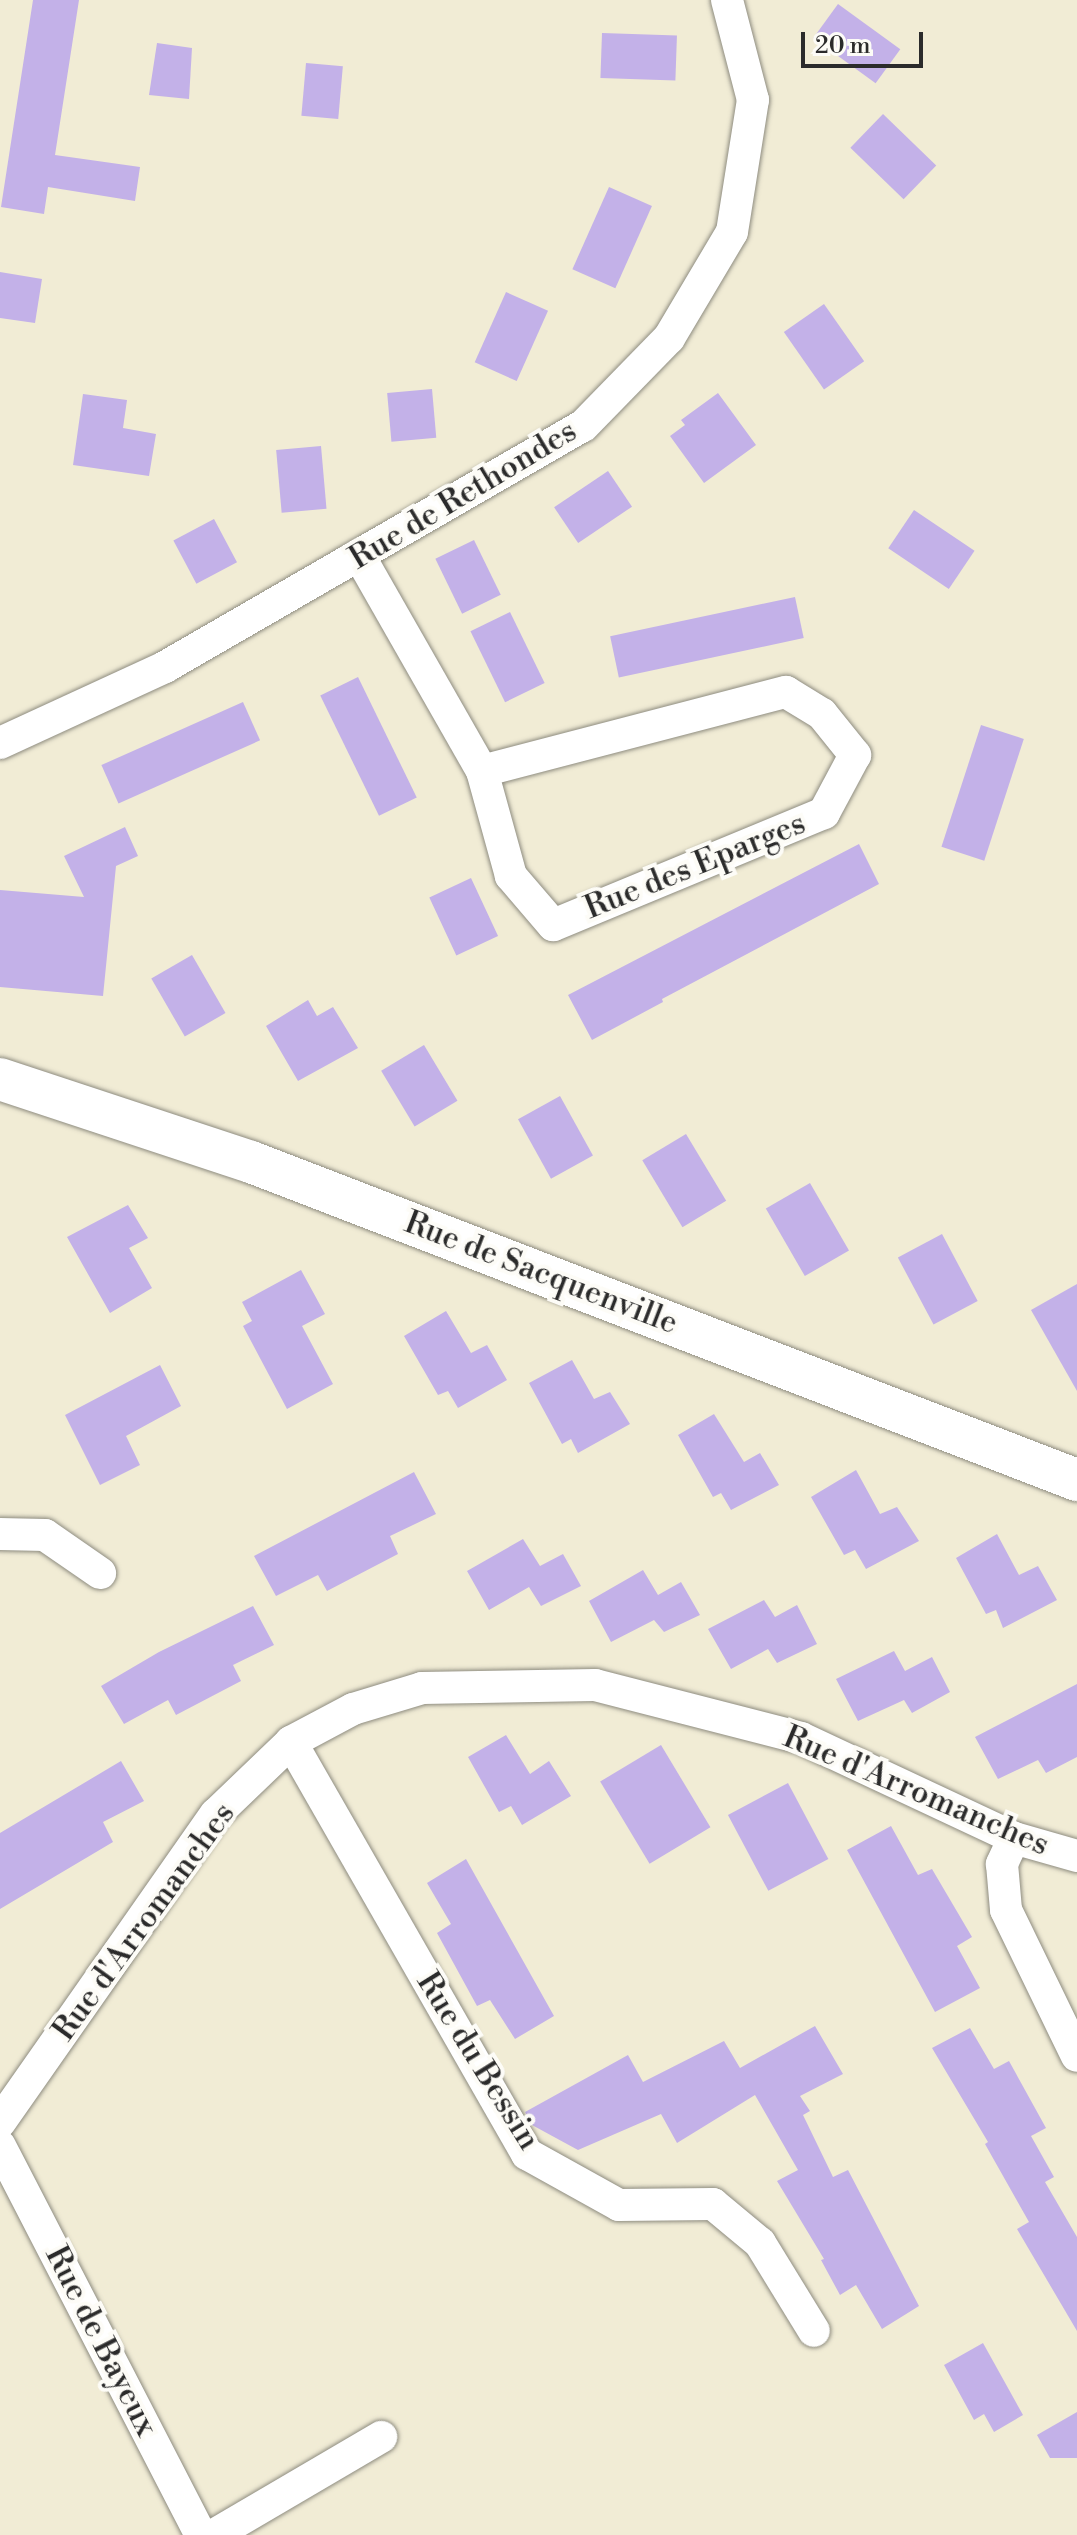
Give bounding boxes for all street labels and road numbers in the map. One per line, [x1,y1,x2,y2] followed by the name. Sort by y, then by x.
[342,412,584,578] street label: Rue de Rethondes
[579,804,811,928] street label: Rue des Eparges
[399,1203,683,1343] street label: Rue de Sacquenville
[777,1718,1055,1864] street label: Rue d'Arromanches
[45,1796,243,2048] street label: Rue d'Arromanches
[408,1965,548,2157] street label: Rue du Bessin
[37,2240,165,2442] street label: Rue de Bayeux

